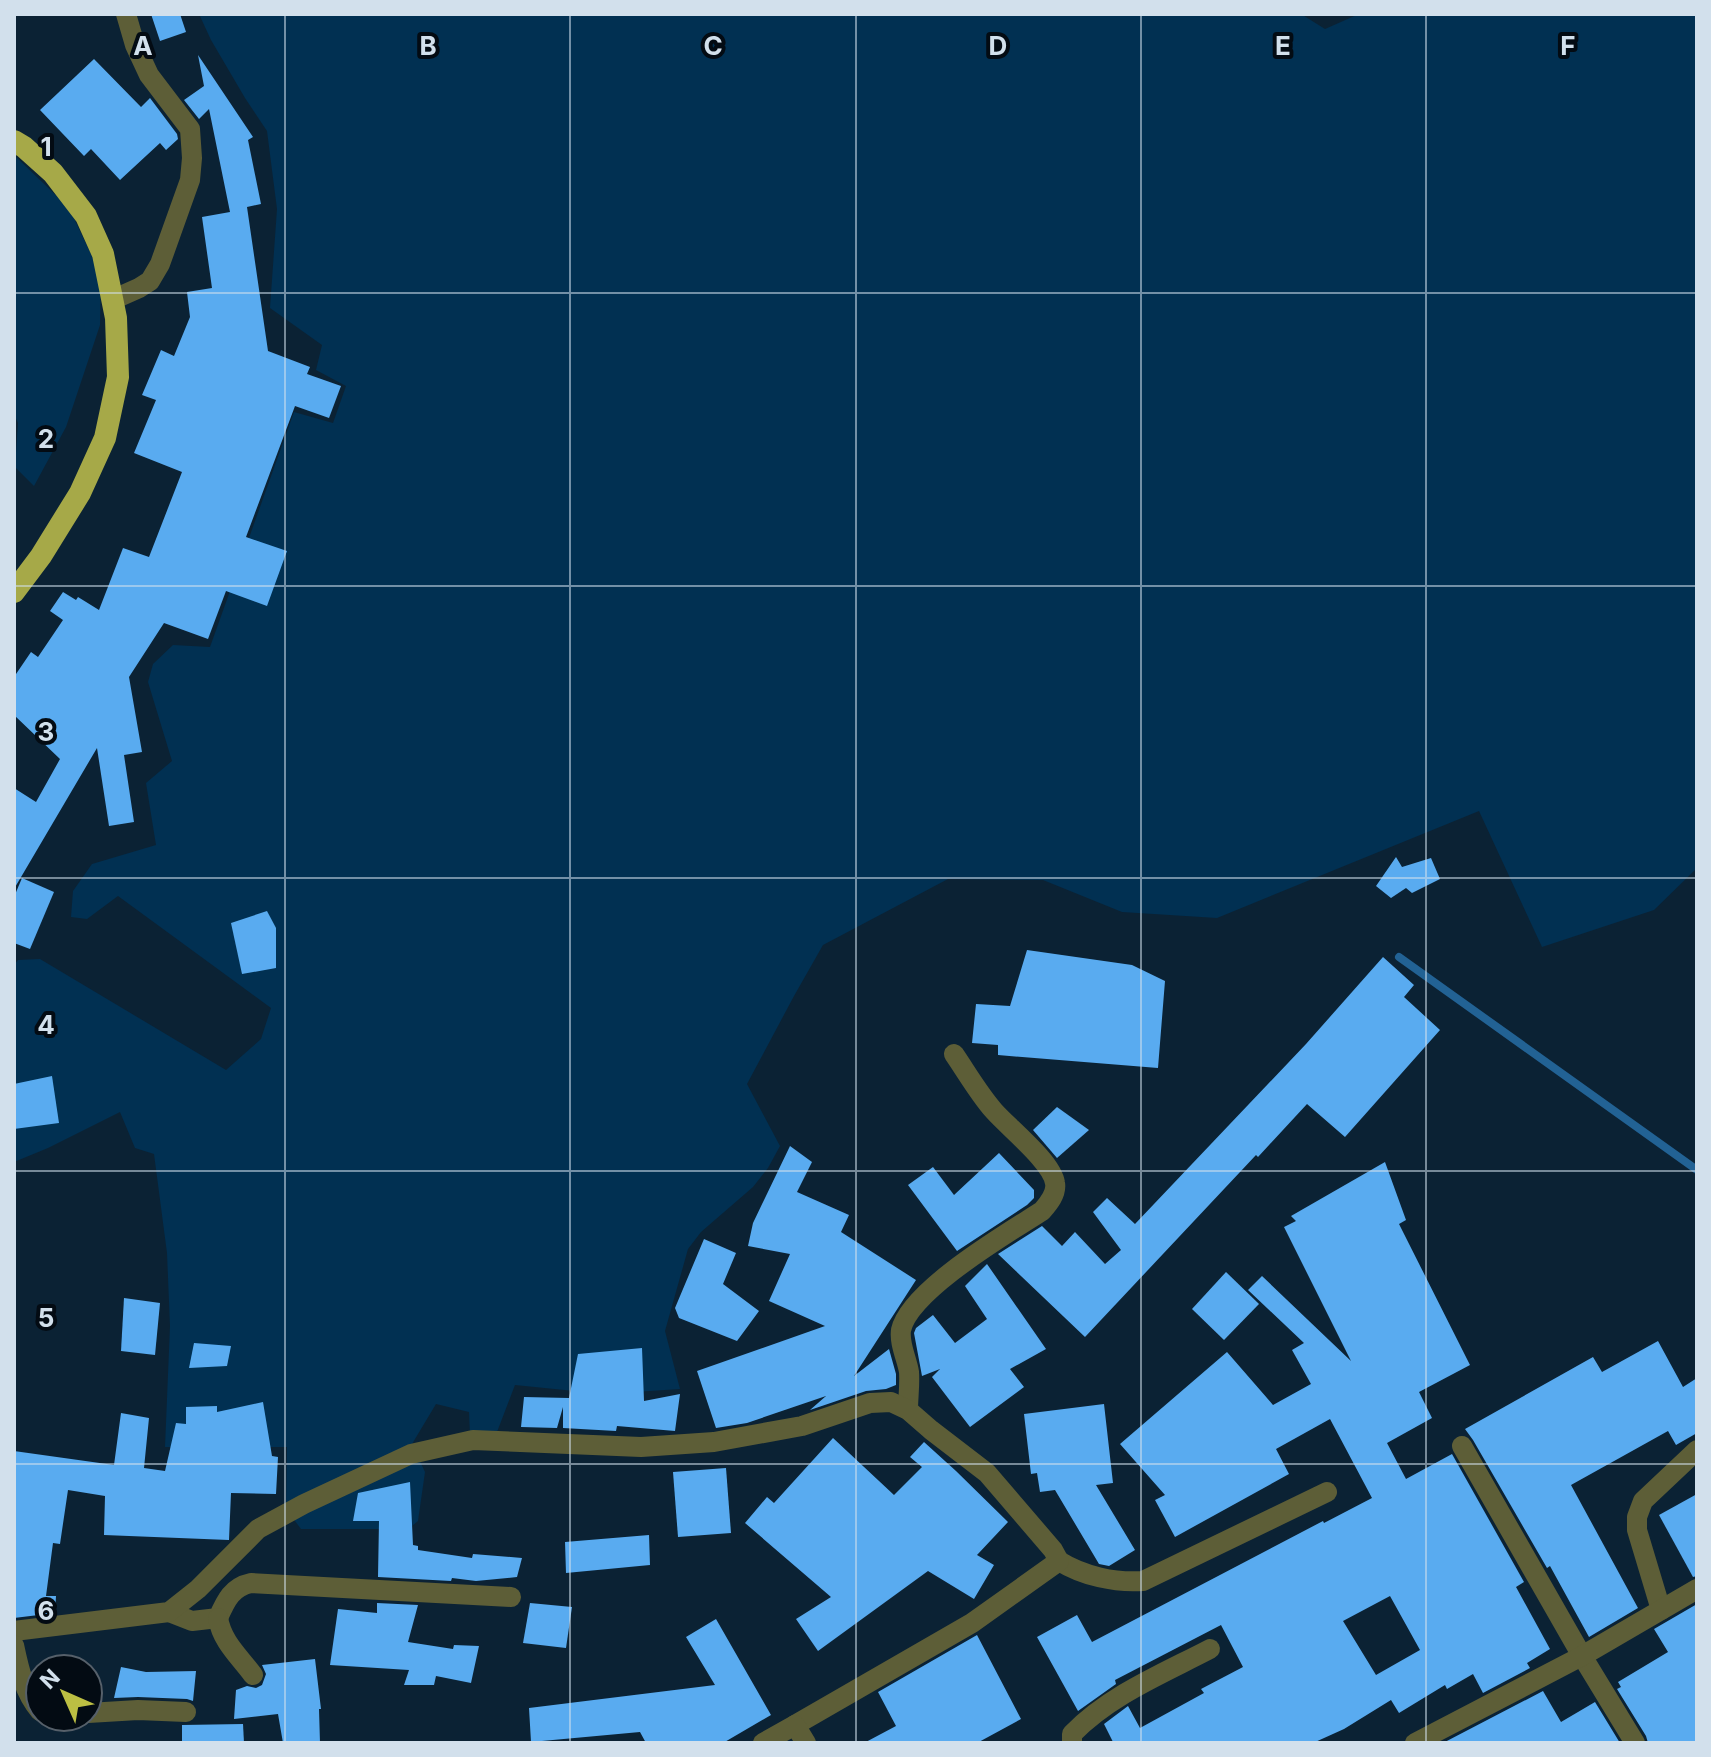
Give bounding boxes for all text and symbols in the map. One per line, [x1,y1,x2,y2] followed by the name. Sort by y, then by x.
[133,30,153,61] text: A
[419,30,437,61] text: B
[703,30,723,61] text: C
[989,30,1007,61] text: D
[1275,30,1291,61] text: E
[1560,30,1576,61] text: F
[40,131,52,162] text: 1
[38,423,54,454] text: 2
[38,716,54,747] text: 3
[37,1009,55,1040] text: 4
[38,1302,54,1333] text: 5
[38,1595,54,1626] text: 6
[24,1653,104,1733] north arrow
[35,1664,65,1694] text: N

